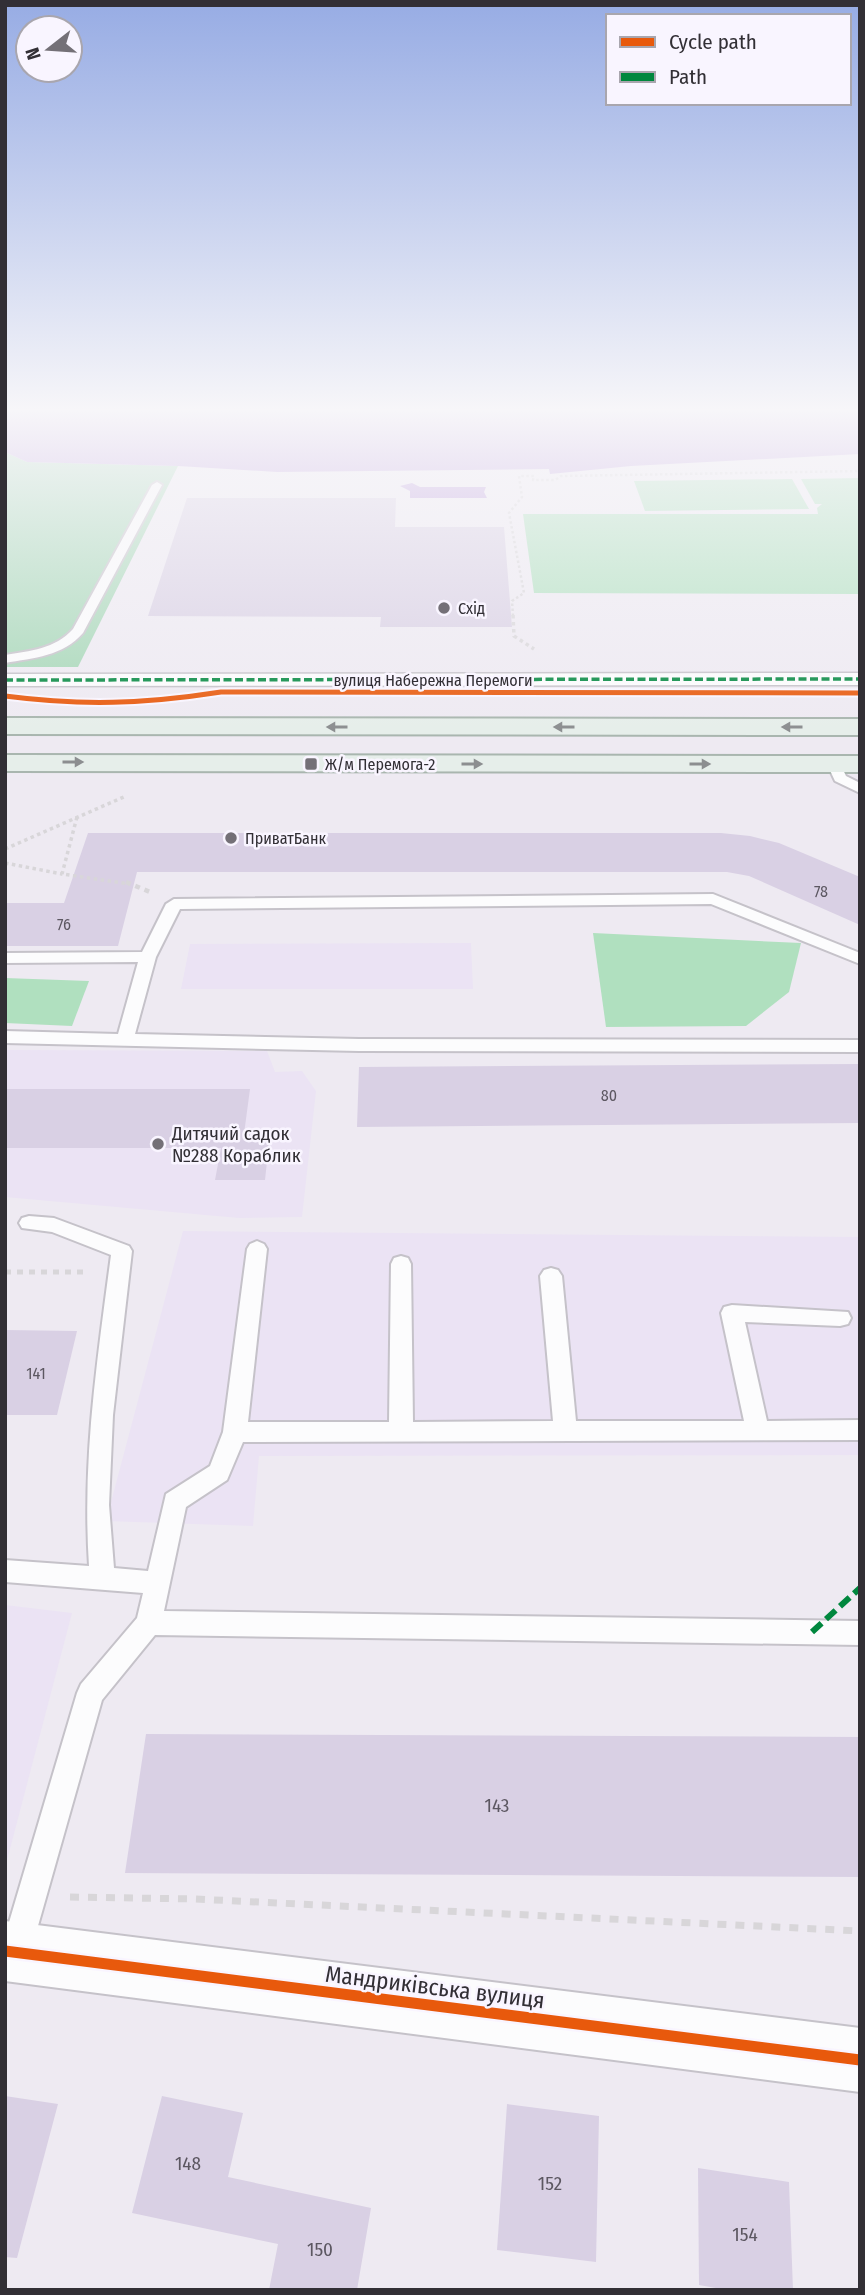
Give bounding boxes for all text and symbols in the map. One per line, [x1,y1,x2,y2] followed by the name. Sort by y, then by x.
[14,14,84,84] north arrow
[606,14,851,105] legend
[669,29,757,55] text: Cycle path
[21,45,46,63] text: N
[669,64,707,90] text: Path
[458,599,485,618] place label: Схід
[436,600,452,616] marker: Схід
[333,671,533,690] street label: вулиця Набережна Перемоги
[325,721,347,733] one-way arrow
[553,721,575,733] one-way arrow
[780,721,802,733] one-way arrow
[325,755,435,774] place label: Ж/м Перемога-2
[63,756,85,768] one-way arrow
[303,756,319,772] marker: Ж/м Перемога-2
[462,758,484,770] one-way arrow
[689,758,711,770] one-way arrow
[245,829,326,848] place label: ПриватБанк
[223,830,239,846] marker: ПриватБанк
[814,882,828,901] house number: 78
[57,915,71,934] house number: 76
[601,1086,617,1105] house number: 80
[171,1122,301,1167] place label: Дитячий садок №288 Кораблик
[150,1136,166,1152] marker: Дитячий садок №288 Кораблик
[26,1364,46,1383] house number: 141
[485,1794,509,1817] house number: 143
[324,1960,546,2014] street label: Мандриківська вулиця
[175,2152,201,2175] house number: 148
[538,2172,562,2195] house number: 152
[732,2223,758,2246] house number: 154
[307,2238,333,2261] house number: 150

